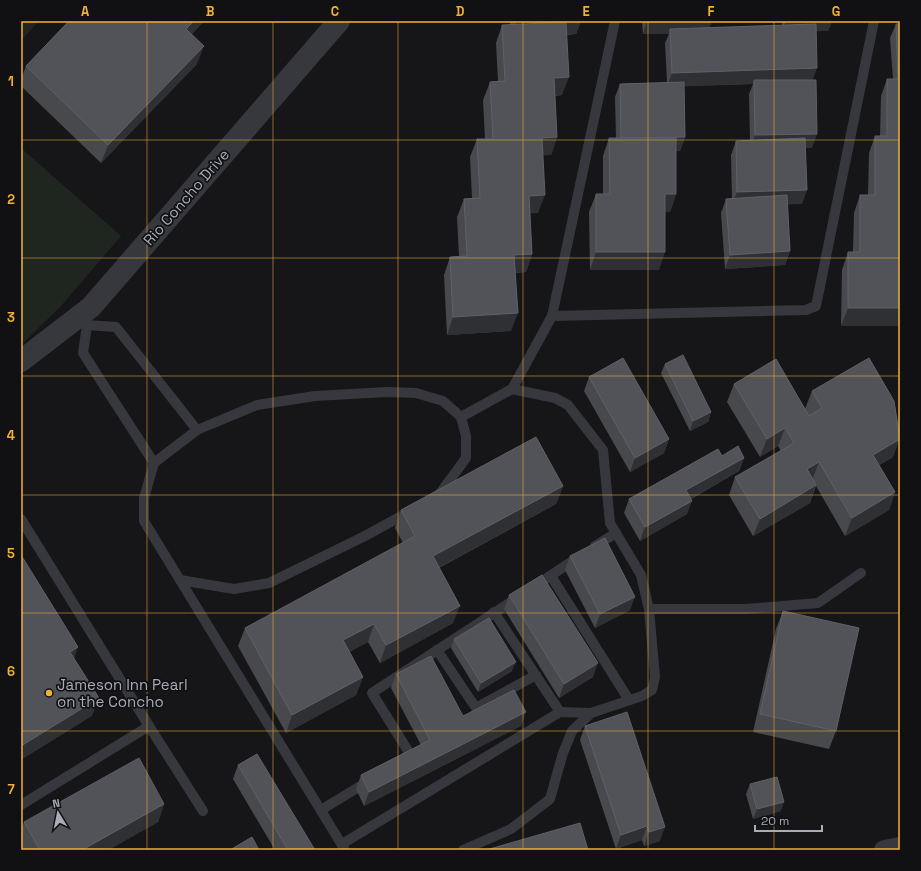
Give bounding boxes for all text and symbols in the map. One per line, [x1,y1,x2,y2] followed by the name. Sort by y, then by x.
[81,3,90,20] text: A
[206,3,215,20] text: B
[331,3,339,20] text: C
[456,3,465,20] text: D
[582,3,590,20] text: E
[708,3,715,20] text: F
[832,3,840,20] text: G
[8,73,14,90] text: 1
[139,145,233,249] street label: Rio Concho Drive
[7,191,15,208] text: 2
[7,309,15,326] text: 3
[7,427,15,444] text: 4
[7,545,15,562] text: 5
[7,663,15,680] text: 6
[57,675,188,711] place label: Jameson Inn Pearl on the Concho
[44,688,54,698] marker: Jameson Inn Pearl on the Concho
[7,781,15,798] text: 7
[38,793,78,833] north arrow
[51,796,61,811] text: N
[755,807,822,833] scale bar
[761,813,789,829] text: 20 m

